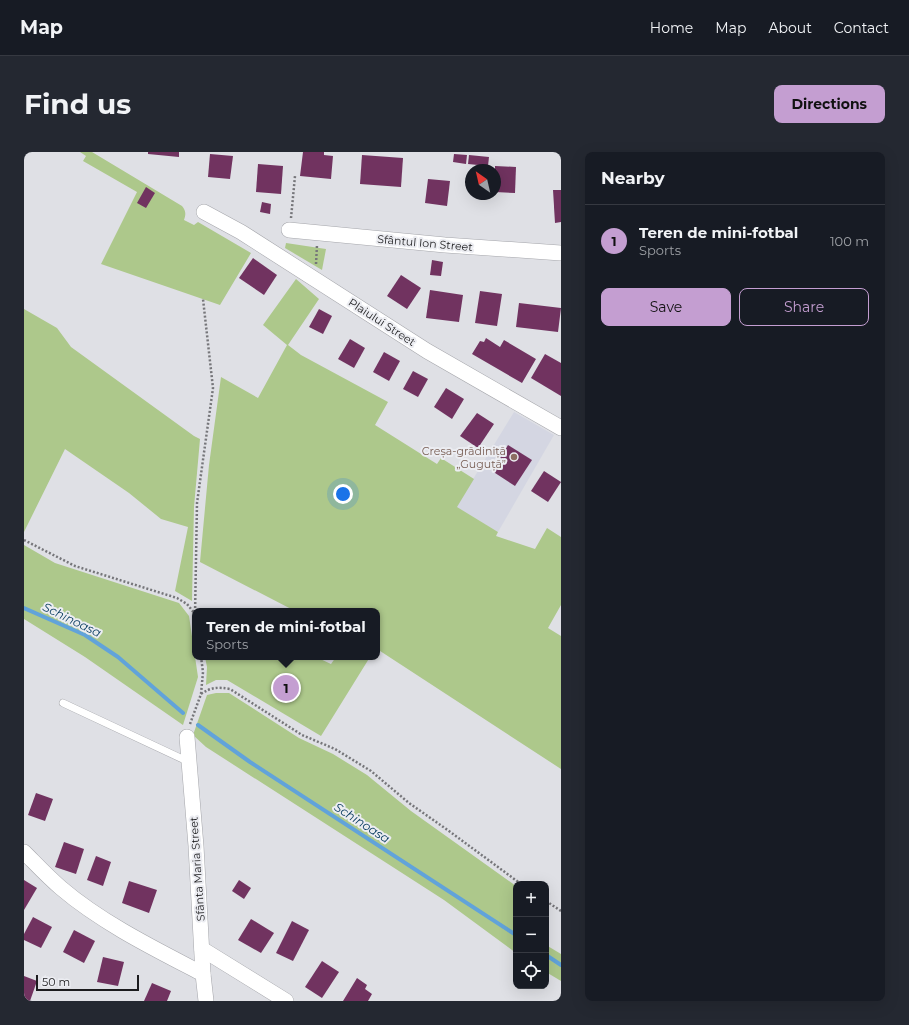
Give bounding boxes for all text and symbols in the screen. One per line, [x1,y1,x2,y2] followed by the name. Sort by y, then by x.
[20,16,63,39] text: Map
[650,19,693,37] text: Home
[715,19,746,37] text: Map
[768,19,812,37] text: About
[834,19,889,37] text: Contact
[774,85,885,123] button: Directions
[24,87,131,121] text: Find us
[465,164,501,200] north arrow
[601,168,665,188] text: Nearby
[639,223,798,242] text: Teren de mini-fotbal
[377,232,474,254] street label: Sfântul Ion Street
[611,233,617,249] text: 1
[830,233,869,249] text: 100 m
[639,242,681,258] text: Sports
[601,288,731,326] button: Save
[739,288,869,326] button: Share
[346,295,419,349] street label: Plaiului Street
[422,444,506,471] place label: Creșa-grădiniță „Guguță”
[509,452,519,462] marker: Creșa-grădiniță „Guguță”
[333,484,353,504] your location
[41,599,104,640] water label: Schinoasa
[192,608,380,660] popup
[206,617,366,636] text: Teren de mini-fotbal
[206,636,248,652] text: Sports
[273,673,299,703] pin: 1
[332,799,393,846] water label: Schinoasa
[186,816,208,922] street label: Sfânta Maria Street
[513,881,549,989] map controls
[513,881,549,917] button: +
[513,917,549,953] button: −
[513,953,549,989] button: locate
[36,973,139,992] scale bar
[42,975,70,989] text: 50 m

